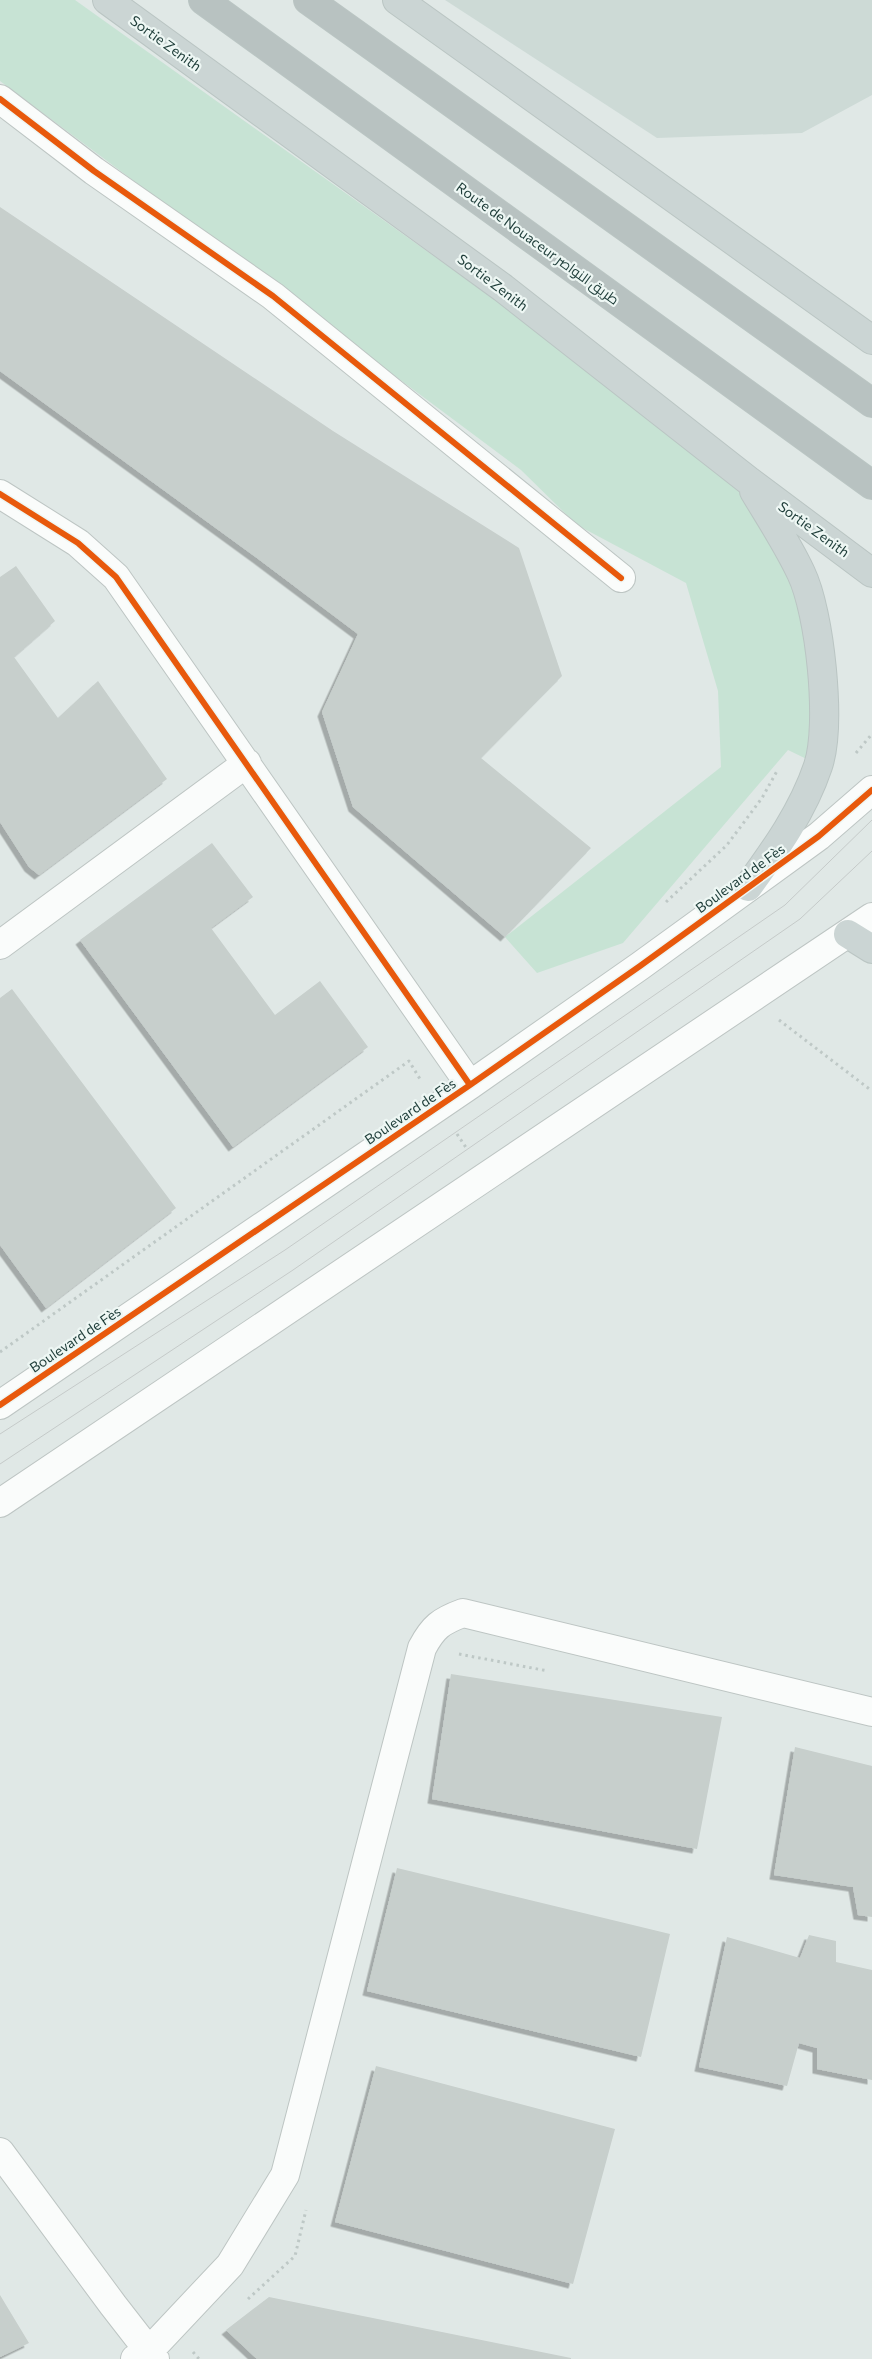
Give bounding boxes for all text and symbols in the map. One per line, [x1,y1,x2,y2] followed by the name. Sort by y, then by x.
[127,12,205,74] street label: Sortie Zenith
[453,178,623,309] street label: Route de Nouaceur طريق النواصر
[454,250,532,314] street label: Sortie Zenith
[775,498,853,560] street label: Sortie Zenith
[692,840,788,916] street label: Boulevard de Fès
[361,1074,459,1148] street label: Boulevard de Fès
[26,1302,124,1376] street label: Boulevard de Fès

